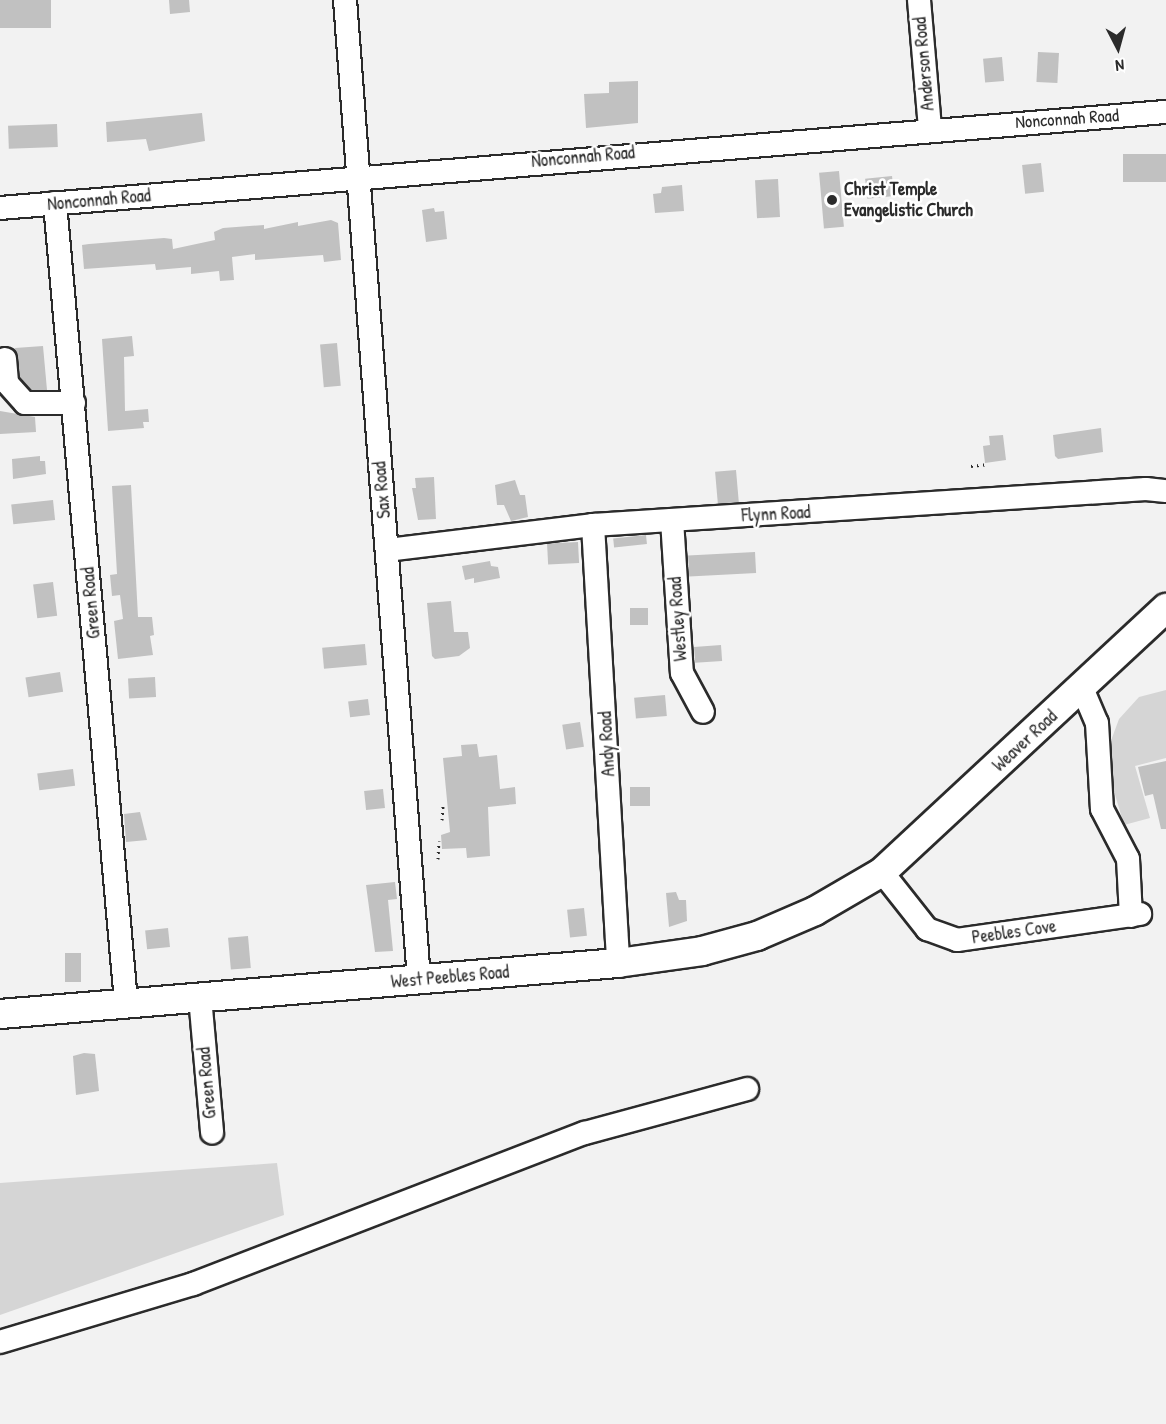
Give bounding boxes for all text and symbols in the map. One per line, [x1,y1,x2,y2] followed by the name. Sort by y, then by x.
[909,16,939,112] street label: Anderson Road
[1088,18,1148,78] north arrow
[1115,55,1125,77] text: N
[1015,105,1119,133] street label: Nonconnah Road
[530,142,636,172] street label: Nonconnah Road
[844,179,973,222] place label: Christ Temple Evangelistic Church
[46,185,152,215] street label: Nonconnah Road
[825,193,839,207] marker: Christ Temple Evangelistic Church
[369,461,395,519] street label: Sax Road
[741,501,811,527] street label: Flynn Road
[77,566,105,640] street label: Green Road
[664,576,692,662] street label: Westley Road
[988,706,1062,776] street label: Weaver Road
[595,711,619,777] street label: Andy Road
[970,915,1058,949] street label: Peebles Cove
[390,961,510,993] street label: West Peebles Road
[193,1046,221,1120] street label: Green Road

